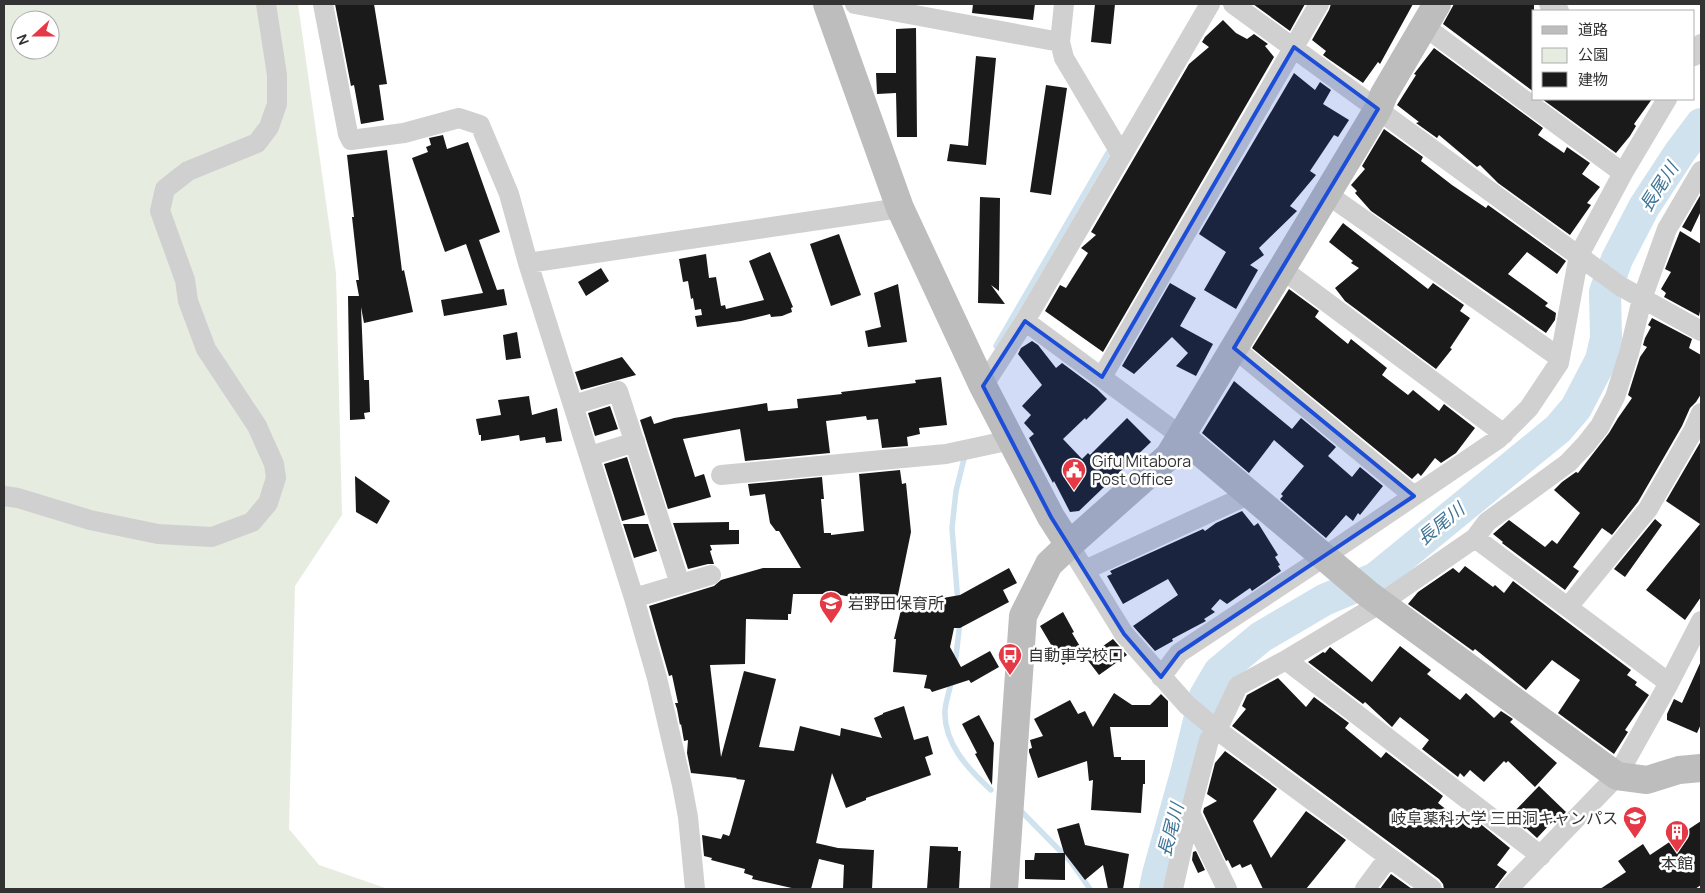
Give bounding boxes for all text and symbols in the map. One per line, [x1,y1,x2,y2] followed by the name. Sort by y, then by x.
[10,10,60,60] north arrow
[1532,10,1695,100] legend
[1578,19,1608,40] text: 道路
[12,32,33,48] text: N
[1578,44,1608,65] text: 公園
[1578,69,1608,90] text: 建物
[1633,156,1684,216] water label: 長尾川
[1092,450,1191,490] place label: Gifu Mitabora Post Office
[1061,457,1087,491] public building icon: Gifu Mitabora Post Office
[1412,496,1470,550] water label: 長尾川
[818,590,844,624] school or university icon: 岩野田保育所
[848,592,944,614] place label: 岩野田保育所
[997,642,1023,676] bus stop icon: 自動車学校口
[1028,644,1124,666] place label: 自動車学校口
[1151,799,1189,859] water label: 長尾川
[1622,805,1648,839] school or university icon: 岐阜薬科大学 三田洞キャンパス
[1391,807,1618,829] place label: 岐阜薬科大学 三田洞キャンパス
[1664,819,1690,853] building icon: 本館
[1661,852,1693,874] place label: 本館

